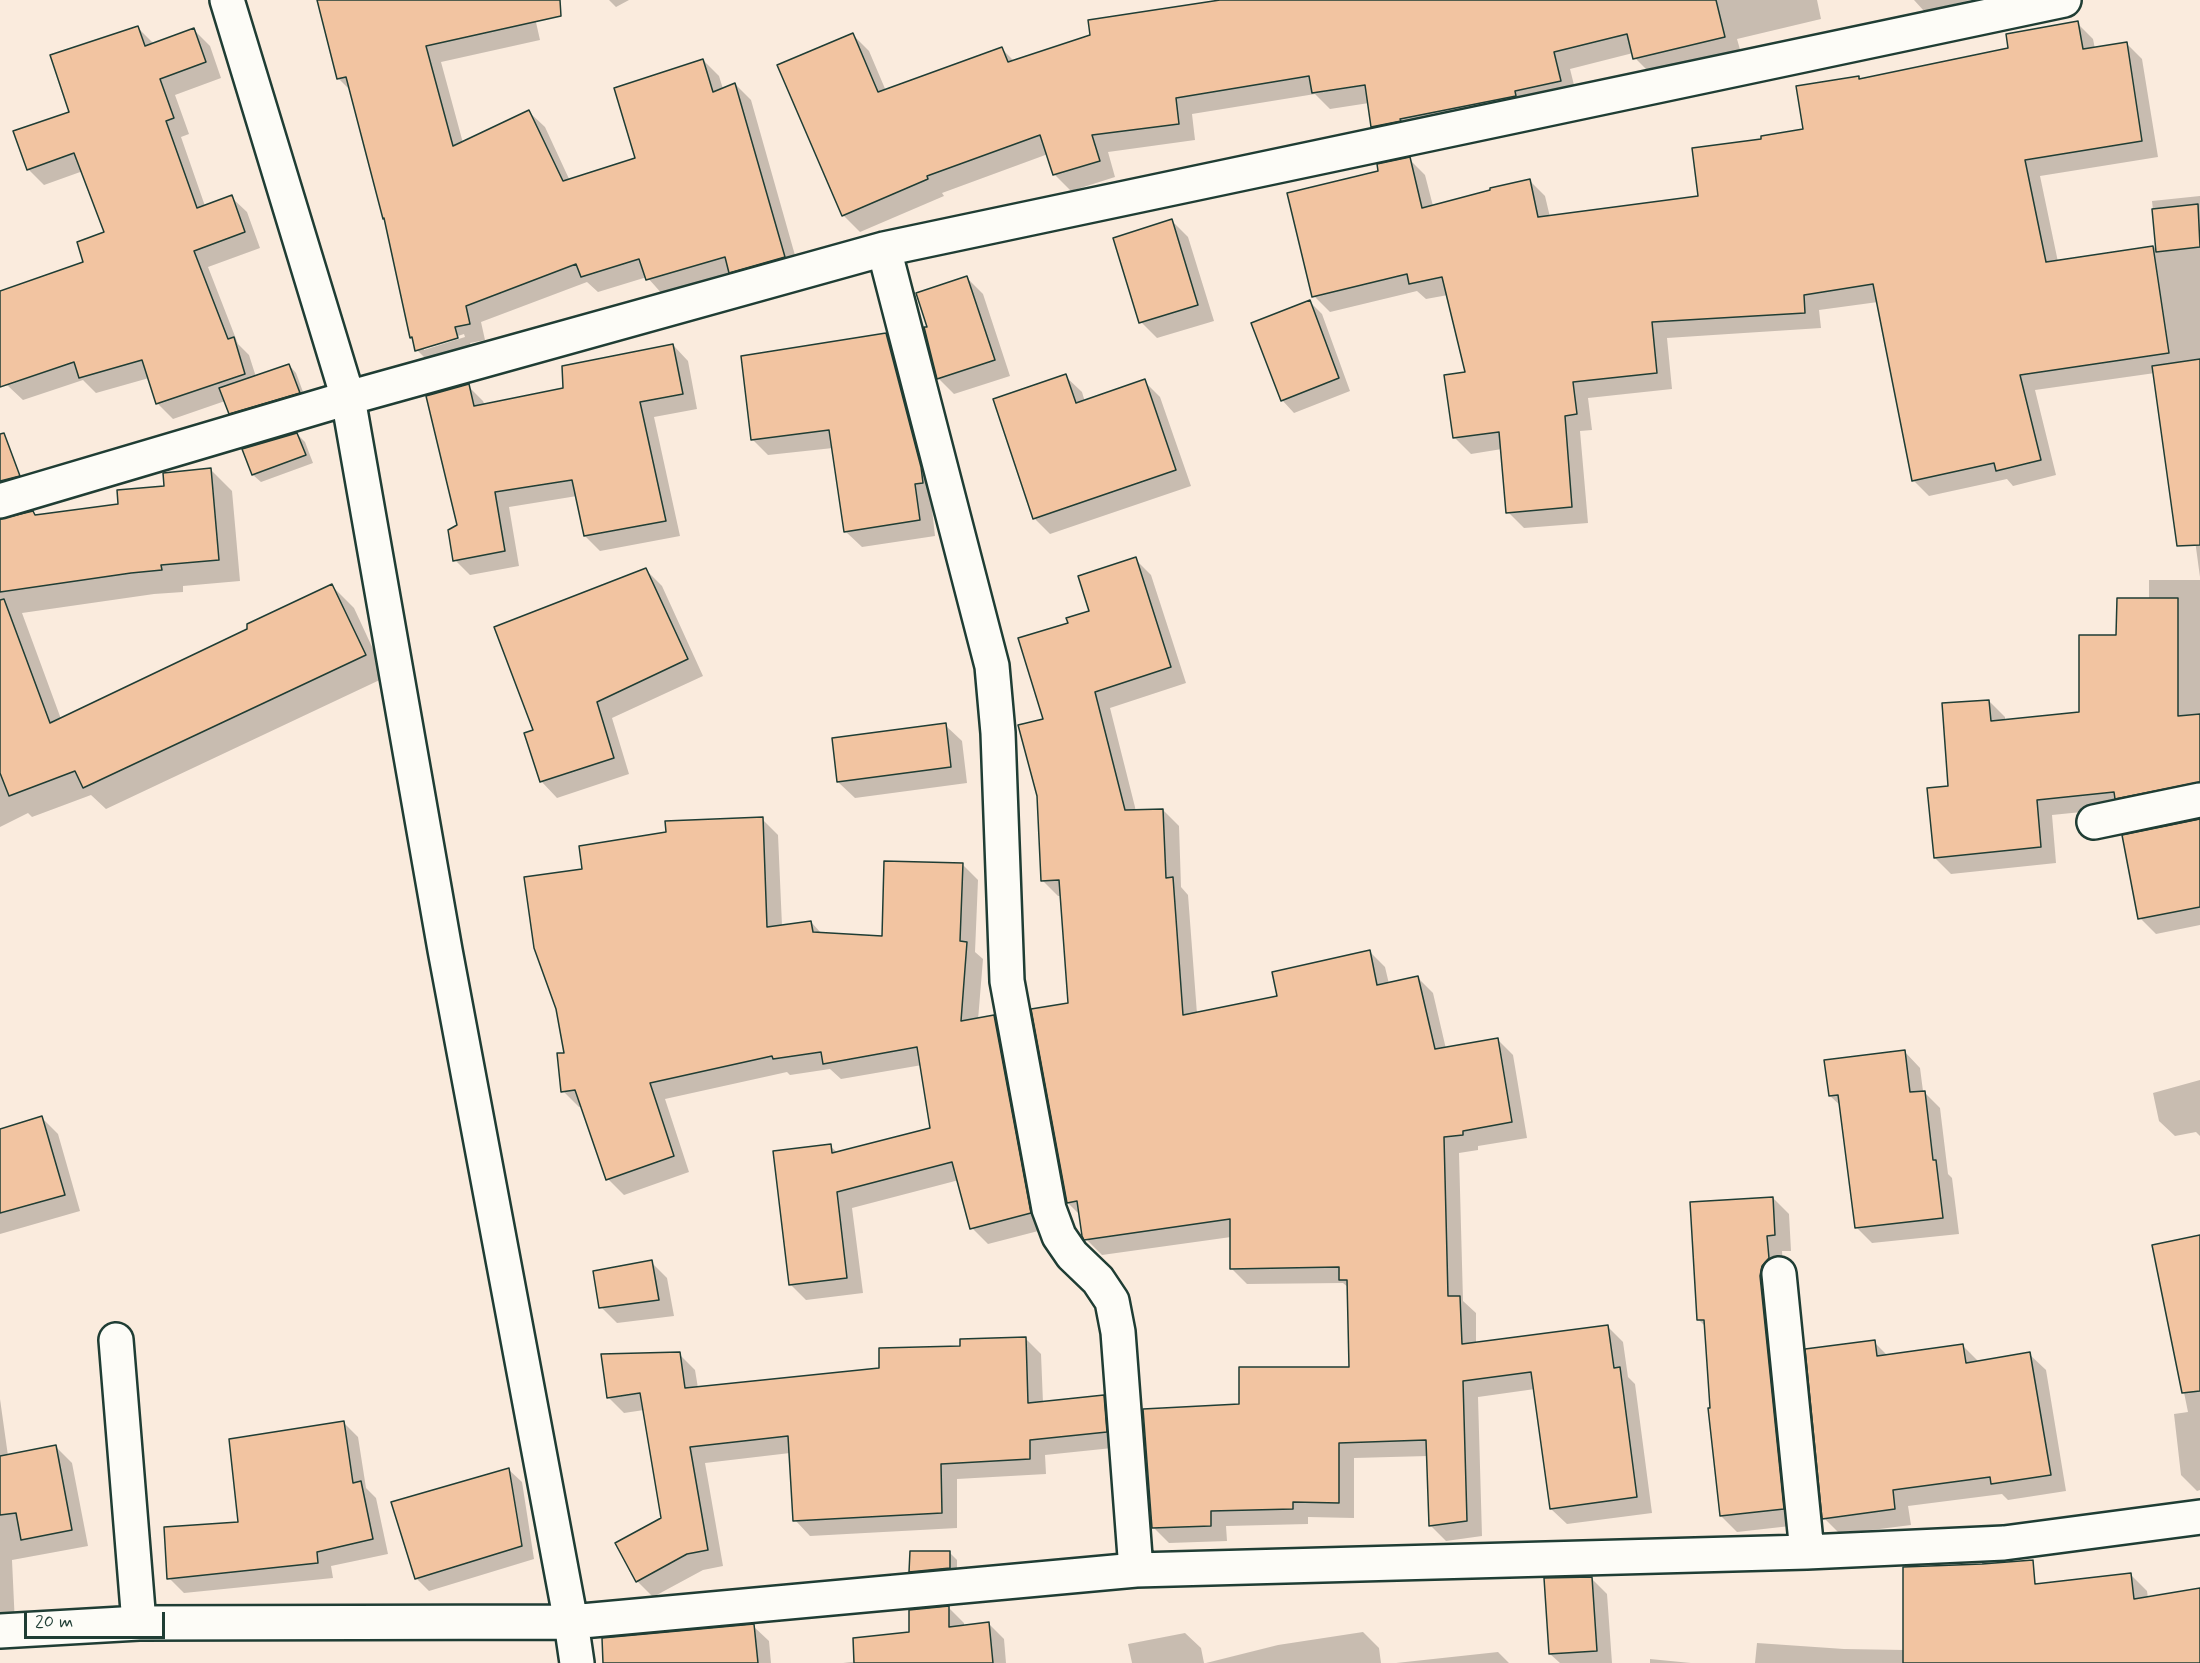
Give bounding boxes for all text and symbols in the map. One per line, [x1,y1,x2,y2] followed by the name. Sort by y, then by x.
[27,1600,168,1638] scale bar
[35,1610,73,1634] text: 20 m

